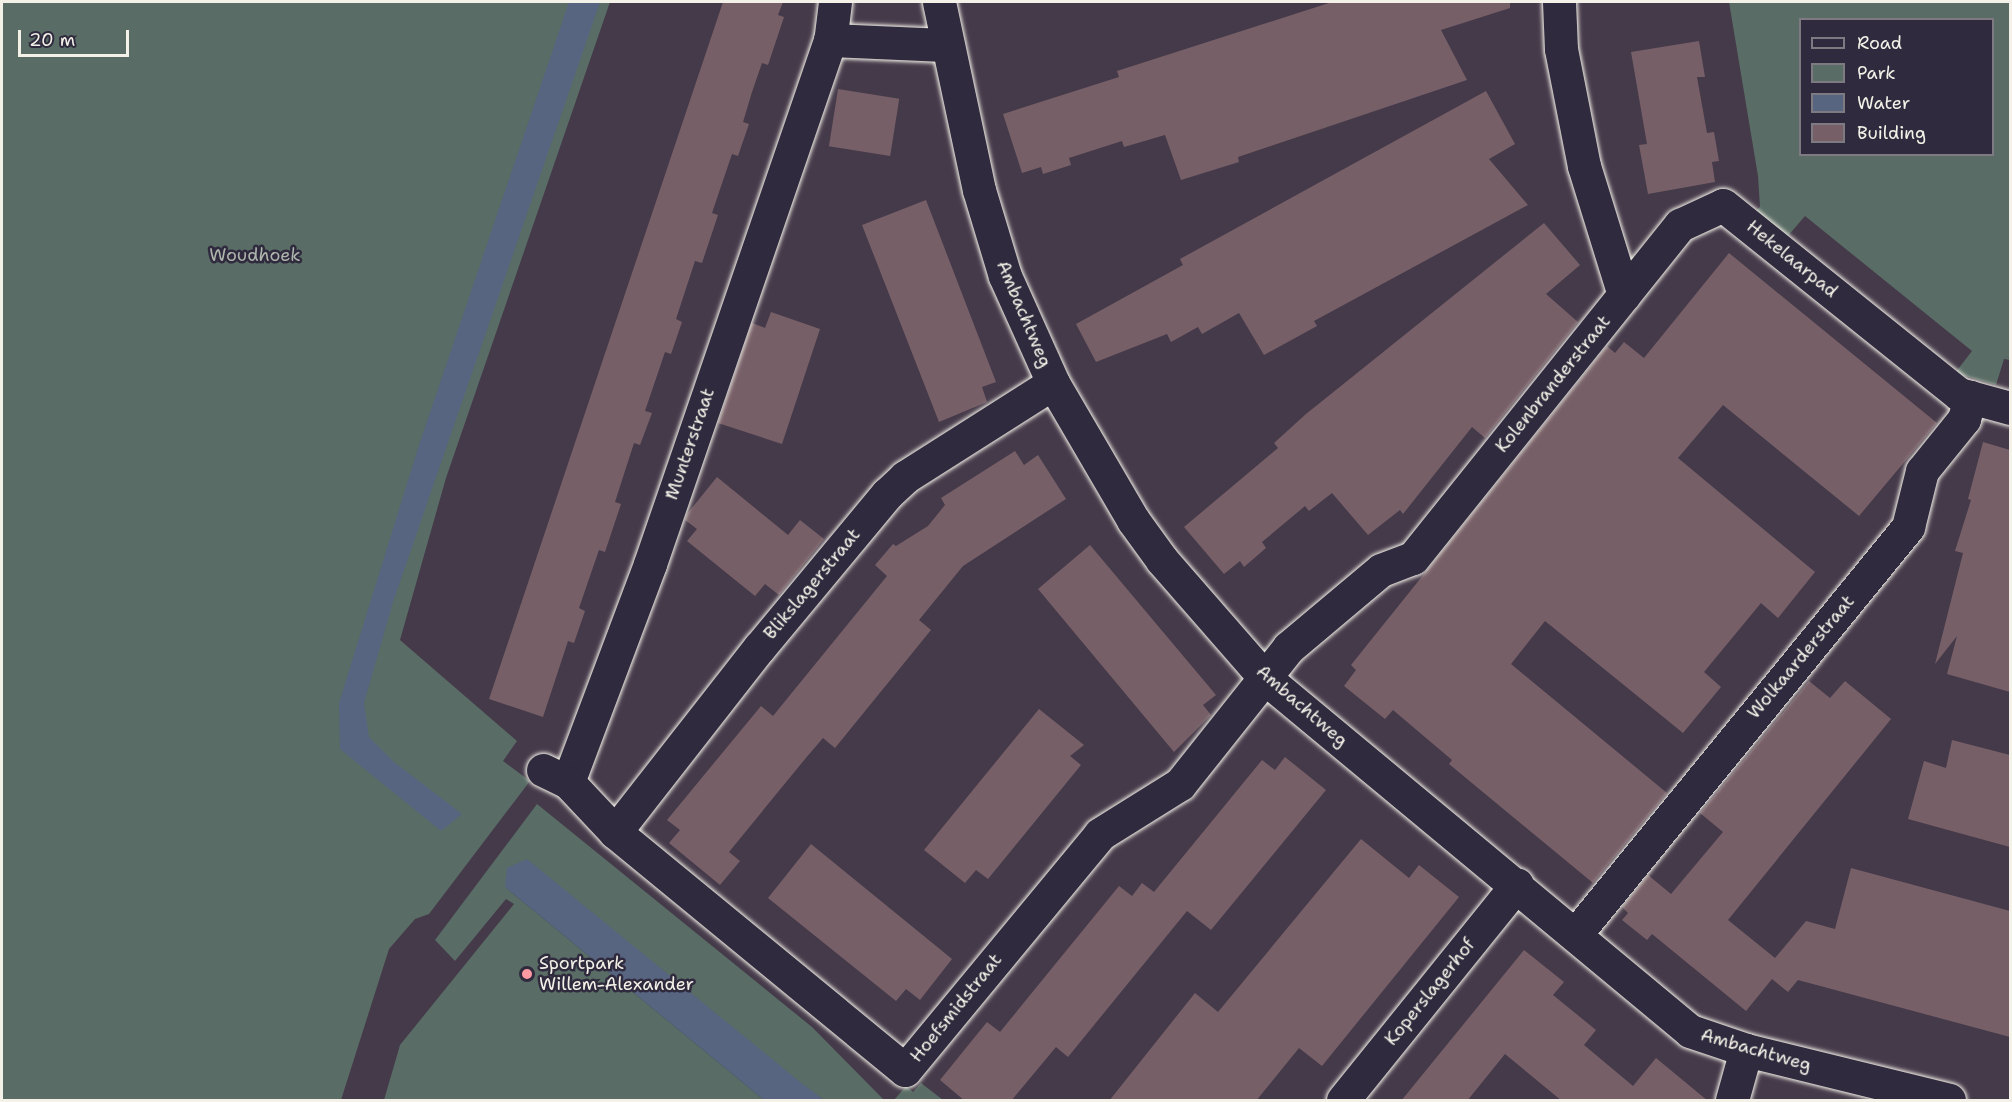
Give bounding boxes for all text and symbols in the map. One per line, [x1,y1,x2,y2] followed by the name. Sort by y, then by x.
[21,18,132,56] scale bar
[1799,18,1994,156] legend
[29,28,75,52] text: 20 m
[1857,31,1902,55] text: Road
[1857,61,1896,85] text: Park
[1857,91,1910,115] text: Water
[1857,121,1926,145] text: Building
[1742,216,1842,302] street label: Hekelaarpad
[209,244,301,266] park label: Woudhoek
[992,257,1056,371] street label: Ambachtweg
[1491,311,1615,457] street label: Kolenbranderstraat
[661,385,719,503] street label: Munterstraat
[759,524,865,644] street label: Blikslagerstraat
[1743,591,1859,723] street label: Wolkaarderstraat
[1252,660,1352,752] street label: Ambachtweg
[1380,934,1480,1050] street label: Koperslagerhof
[906,949,1006,1067] street label: Hoefsmidstraat
[539,953,694,996] place label: Sportpark Willem-Alexander
[520,967,534,981] marker: Sportpark Willem-Alexander
[1698,1024,1814,1076] street label: Ambachtweg

